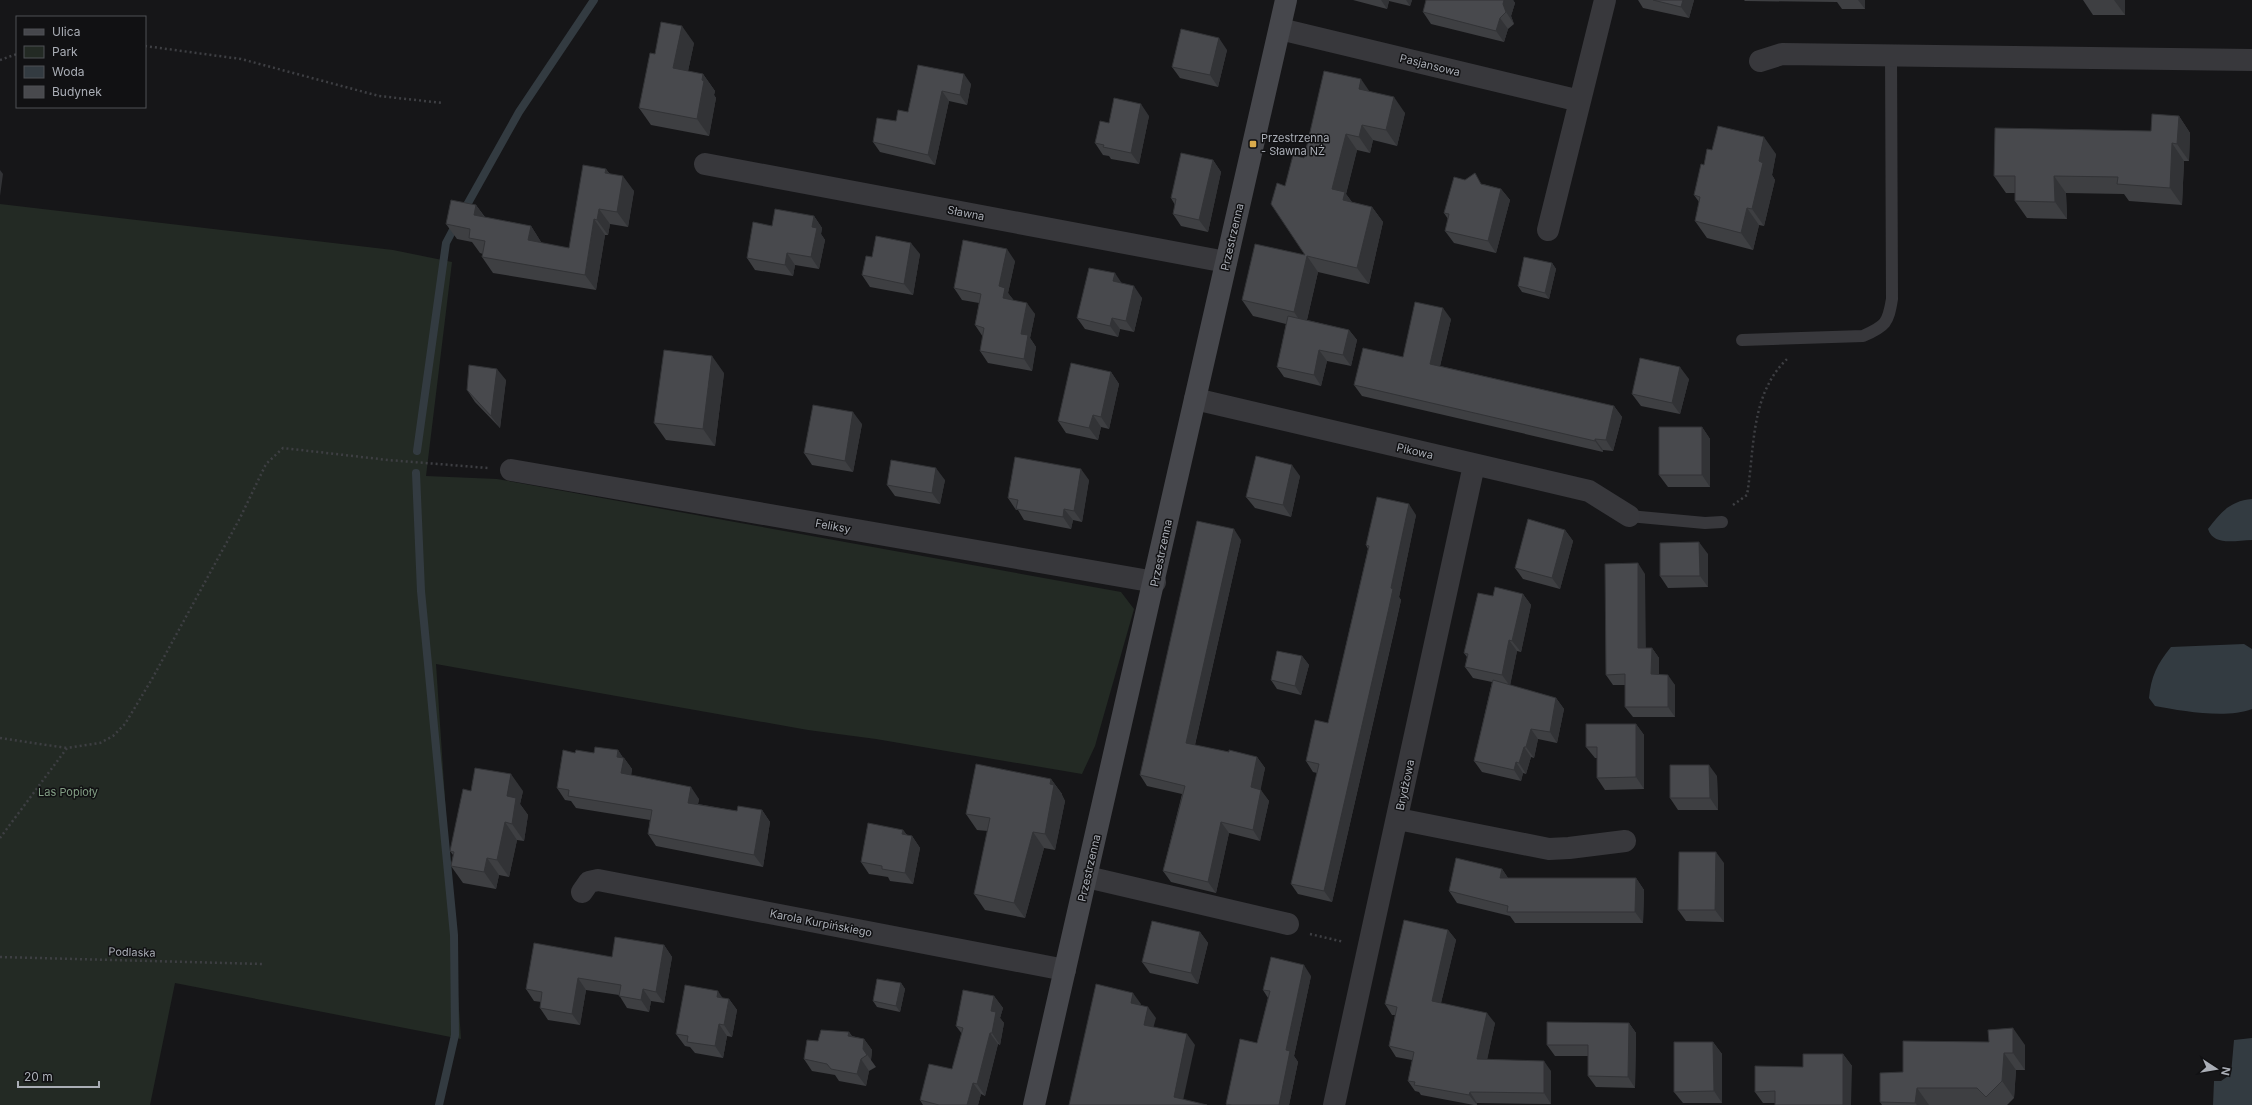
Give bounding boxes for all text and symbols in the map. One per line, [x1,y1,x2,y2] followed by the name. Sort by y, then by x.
[16,16,146,108] legend
[52,24,80,39] text: Ulica
[52,44,78,59] text: Park
[1398,51,1462,79] street label: Pasjansowa
[52,64,85,79] text: Woda
[52,84,102,99] text: Budynek
[1261,131,1330,158] place label: Przestrzenna - Sławna NŻ
[1248,139,1258,149] marker: Przestrzenna - Sławna NŻ
[1217,202,1247,272] street label: Przestrzenna
[946,203,986,223] street label: Sławna
[1395,440,1435,462] street label: Pikowa
[814,516,852,536] street label: Feliksy
[1147,518,1175,588] street label: Przestrzenna
[1393,758,1417,812] street label: Brydżowa
[38,785,98,799] park label: Las Popioły
[1074,833,1104,903] street label: Przestrzenna
[769,906,874,940] street label: Karola Kurpińskiego
[108,944,156,960] street label: Podlaska
[2196,1049,2236,1089] north arrow
[18,1063,99,1089] scale bar
[2218,1066,2234,1077] text: N
[24,1069,53,1084] text: 20 m

